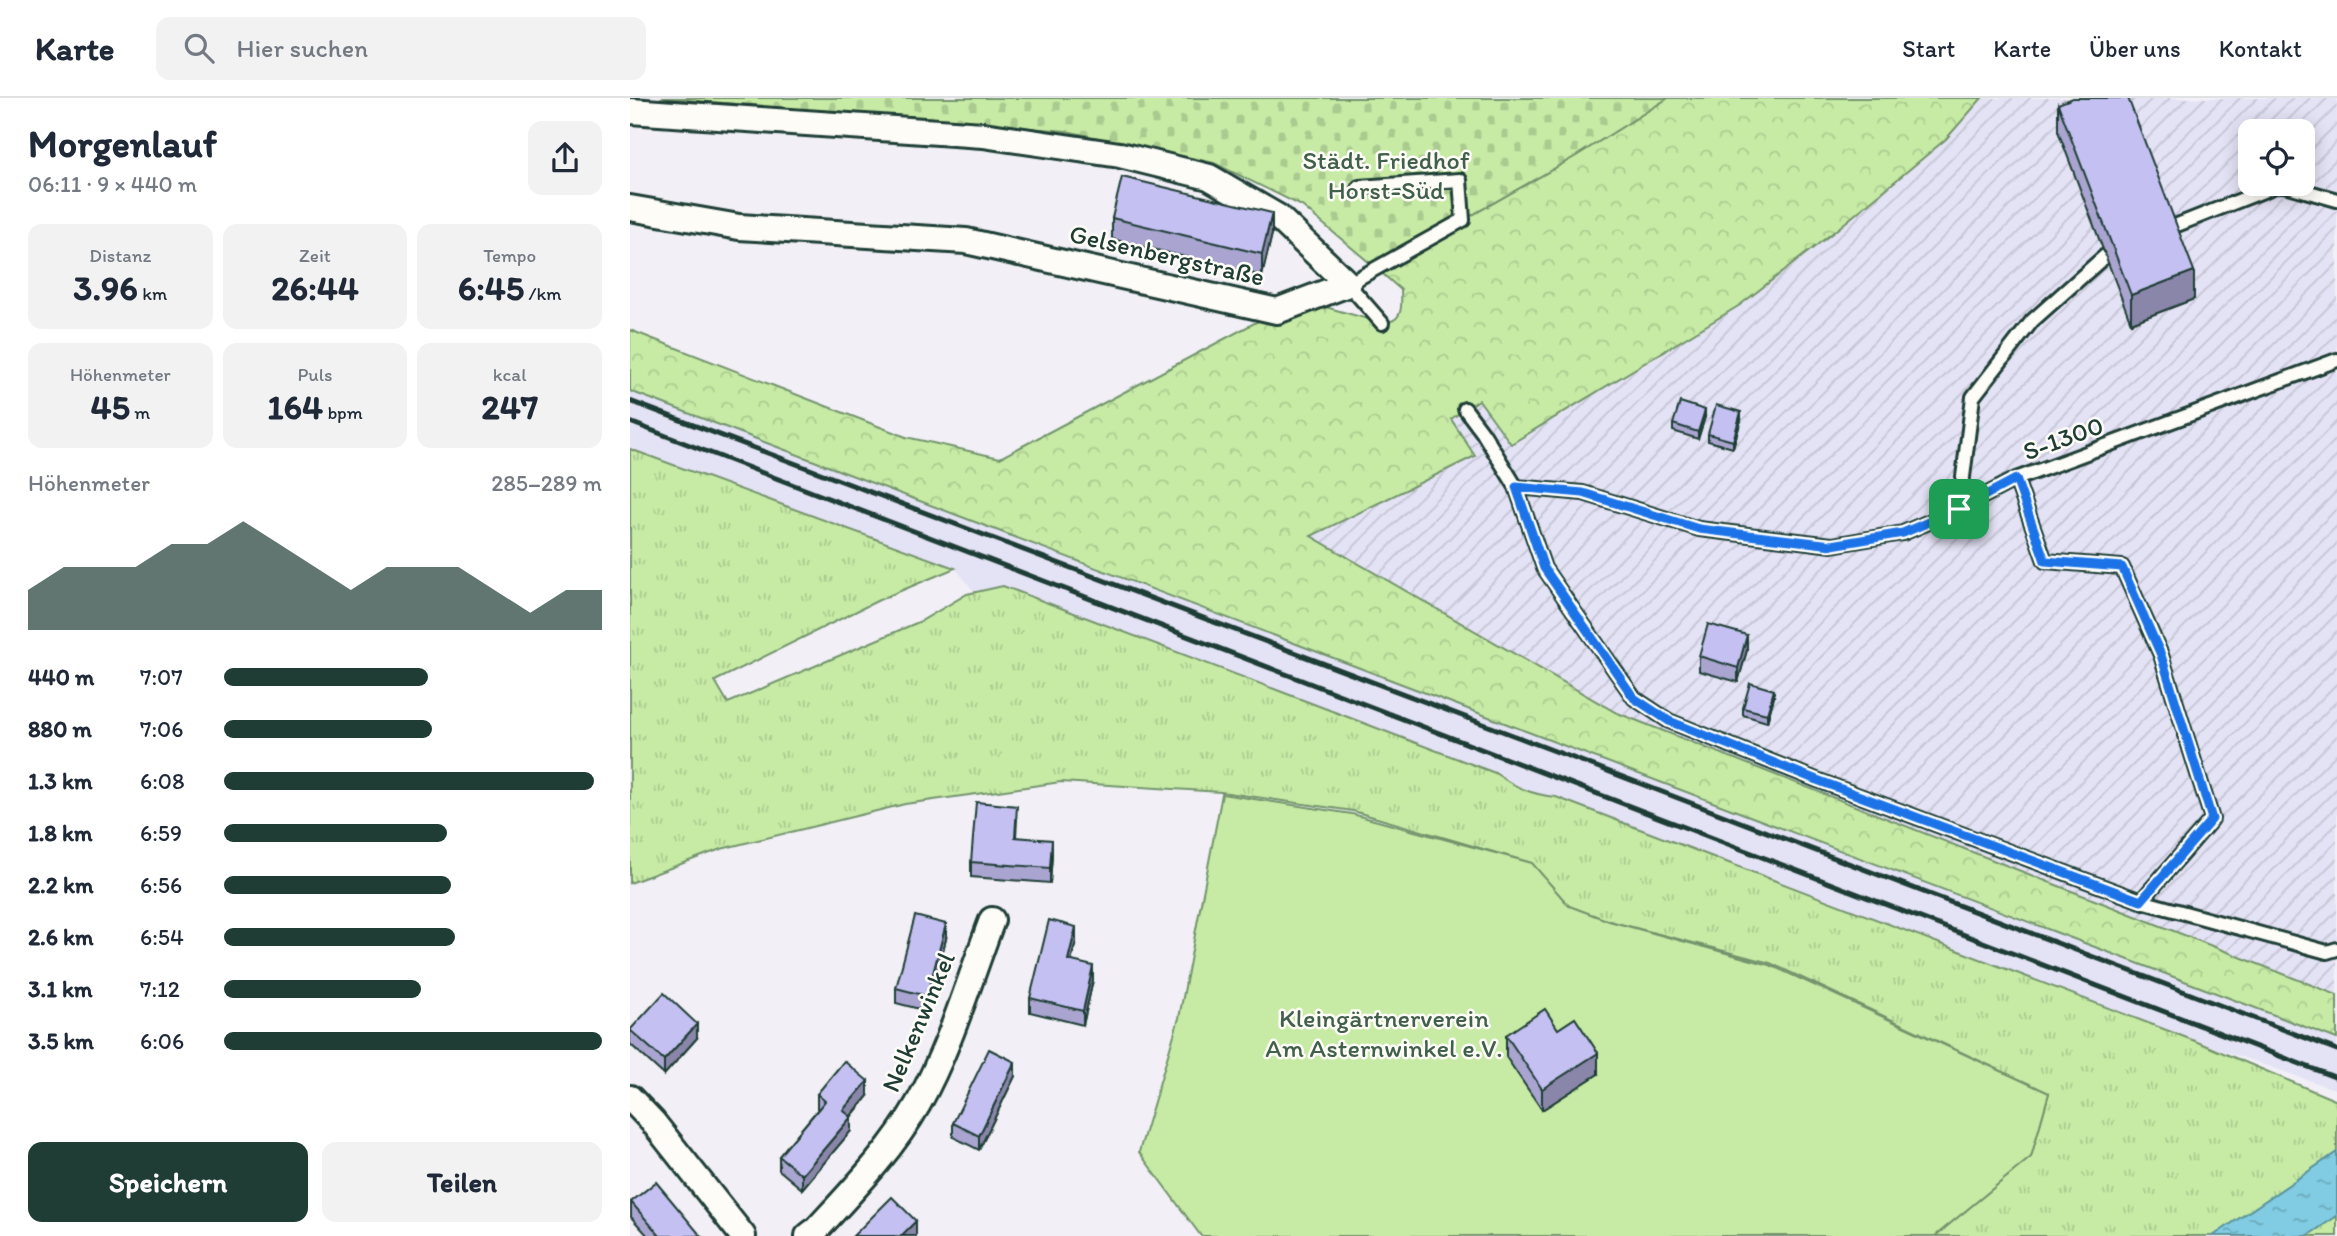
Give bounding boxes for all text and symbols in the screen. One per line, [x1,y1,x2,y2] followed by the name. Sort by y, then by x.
[156,17,646,80] search box
[35,29,114,68] text: Karte
[180,29,218,67] icon: search
[236,32,368,64] text: Hier suchen
[1902,34,1955,63] text: Start
[1993,34,2051,63] text: Karte
[2089,34,2181,63] text: Über uns
[2219,34,2302,63] text: Kontakt
[2238,119,2315,196] map controls
[2238,119,2315,196] button: locate
[28,121,217,167] text: Morgenlauf
[528,121,602,195] button: share
[1302,144,1470,206] park label: Städt. Friedhof Horst-Süd
[28,170,197,198] text: 06:11 · 9 × 440 m
[1066,217,1268,293] street label: Gelsenbergstraße
[89,244,151,267] text: Distanz
[299,244,331,267] text: Zeit
[483,244,536,267] text: Tempo
[73,267,138,309] text: 3.96
[271,267,359,309] text: 26:44
[458,267,524,309] text: 6:45
[138,282,167,305] text: km
[524,282,562,305] text: /km
[70,363,171,386] text: Höhenmeter
[297,363,333,386] text: Puls
[493,363,527,386] text: kcal
[90,386,130,428] text: 45
[267,386,323,428] text: 164
[481,386,538,428] text: 247
[130,401,150,424] text: m
[323,401,363,424] text: bpm
[2018,409,2108,467] street label: S-1300
[28,469,150,497] text: Höhenmeter
[491,469,602,497] text: 285–289 m
[1929,479,1989,539] pin
[1940,490,1978,528] icon: arrive
[28,663,94,691] text: 440 m
[140,663,183,691] text: 7:07
[28,715,92,743] text: 880 m
[140,715,183,743] text: 7:06
[28,767,92,795] text: 1.3 km
[140,767,185,795] text: 6:08
[28,819,93,847] text: 1.8 km
[140,819,182,847] text: 6:59
[28,871,93,899] text: 2.2 km
[140,871,182,899] text: 6:56
[28,923,94,951] text: 2.6 km
[140,923,184,951] text: 6:54
[874,947,962,1097] street label: Nelkenwinkel
[28,975,92,1003] text: 3.1 km
[140,975,180,1003] text: 7:12
[1265,1002,1503,1064] park label: Kleingärtnerverein Am Asternwinkel e.V.
[28,1027,94,1055] text: 3.5 km
[140,1027,184,1055] text: 6:06
[28,1142,308,1222] button: Speichern
[322,1142,602,1222] button: Teilen

